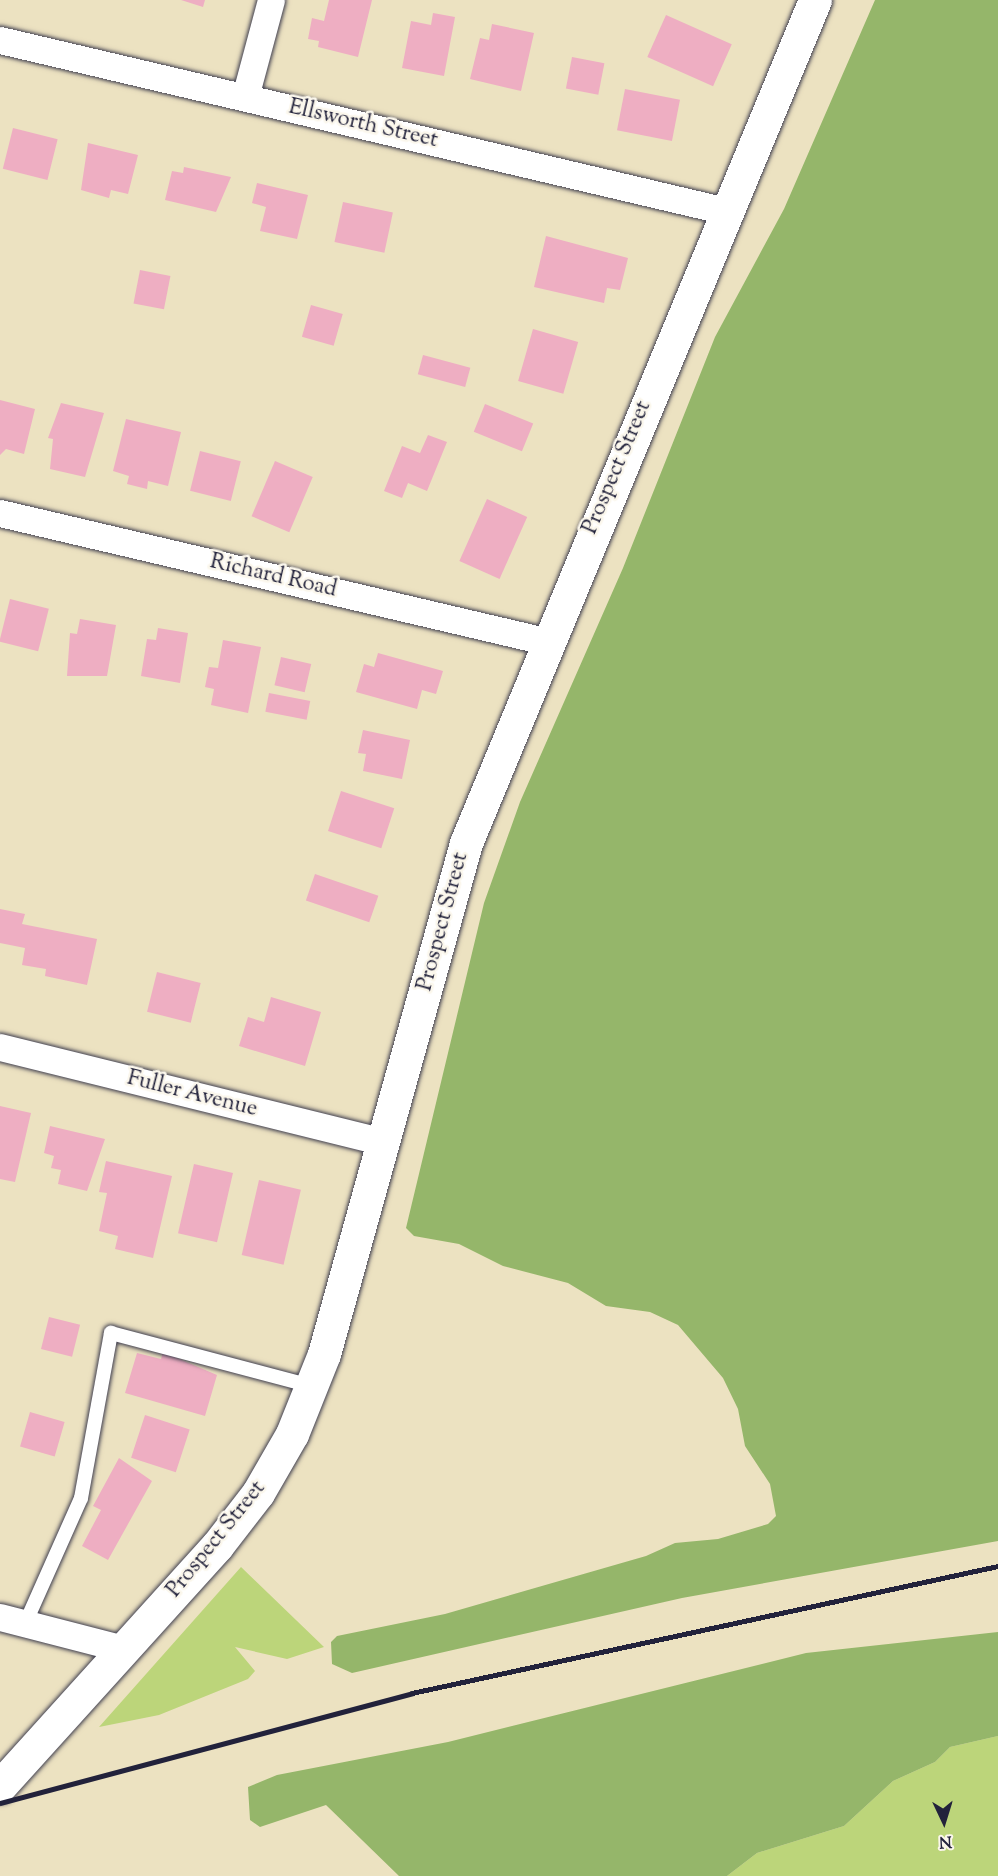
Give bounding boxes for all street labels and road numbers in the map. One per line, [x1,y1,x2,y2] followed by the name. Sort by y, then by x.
[286,95,440,155] street label: Ellsworth Street
[578,397,658,539] street label: Prospect Street
[207,550,339,604] street label: Richard Road
[413,850,475,994] street label: Prospect Street
[124,1066,260,1124] street label: Fuller Avenue
[162,1476,272,1604] street label: Prospect Street

